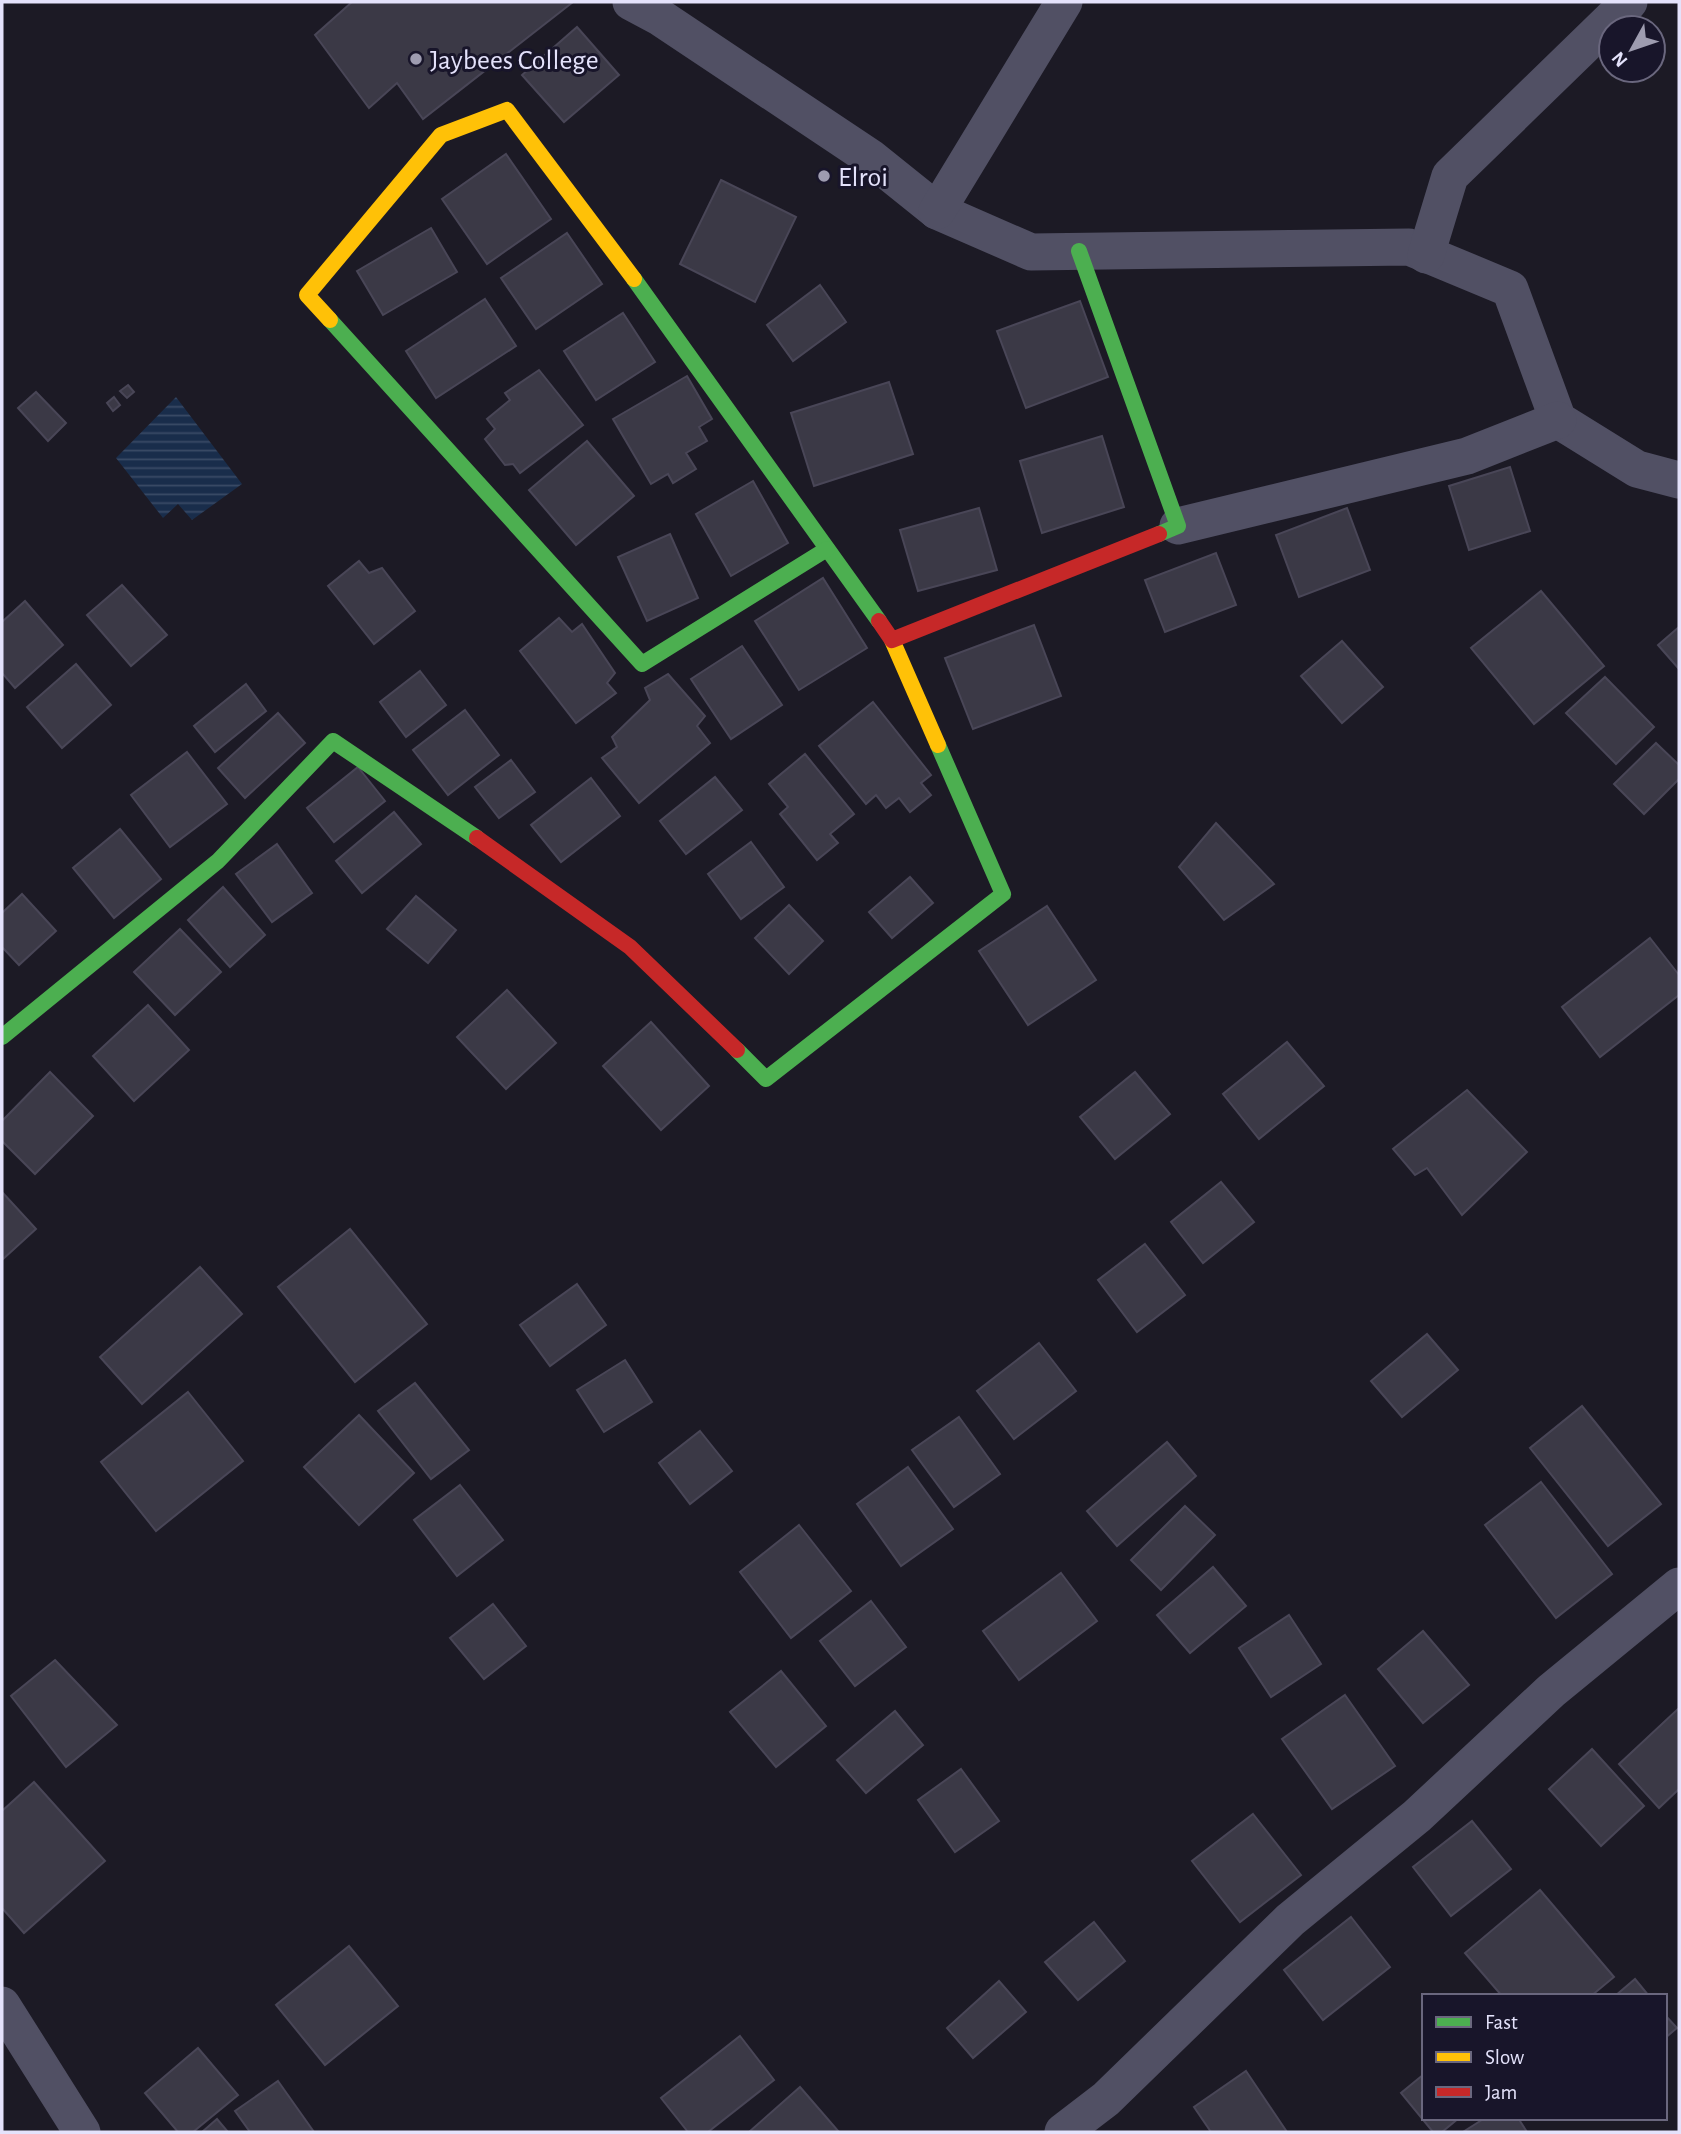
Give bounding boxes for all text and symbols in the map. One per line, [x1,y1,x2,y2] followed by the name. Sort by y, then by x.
[1597,14,1667,84] north arrow
[430,47,599,75] place label: Jaybees College
[1609,48,1632,70] text: N
[408,51,424,67] marker: Jaybees College
[838,164,888,192] place label: Elroi
[816,168,832,184] marker: Elroi
[1422,1994,1667,2120] legend
[1485,2012,1518,2033] text: Fast
[1485,2047,1524,2068] text: Slow
[1485,2082,1517,2103] text: Jam

